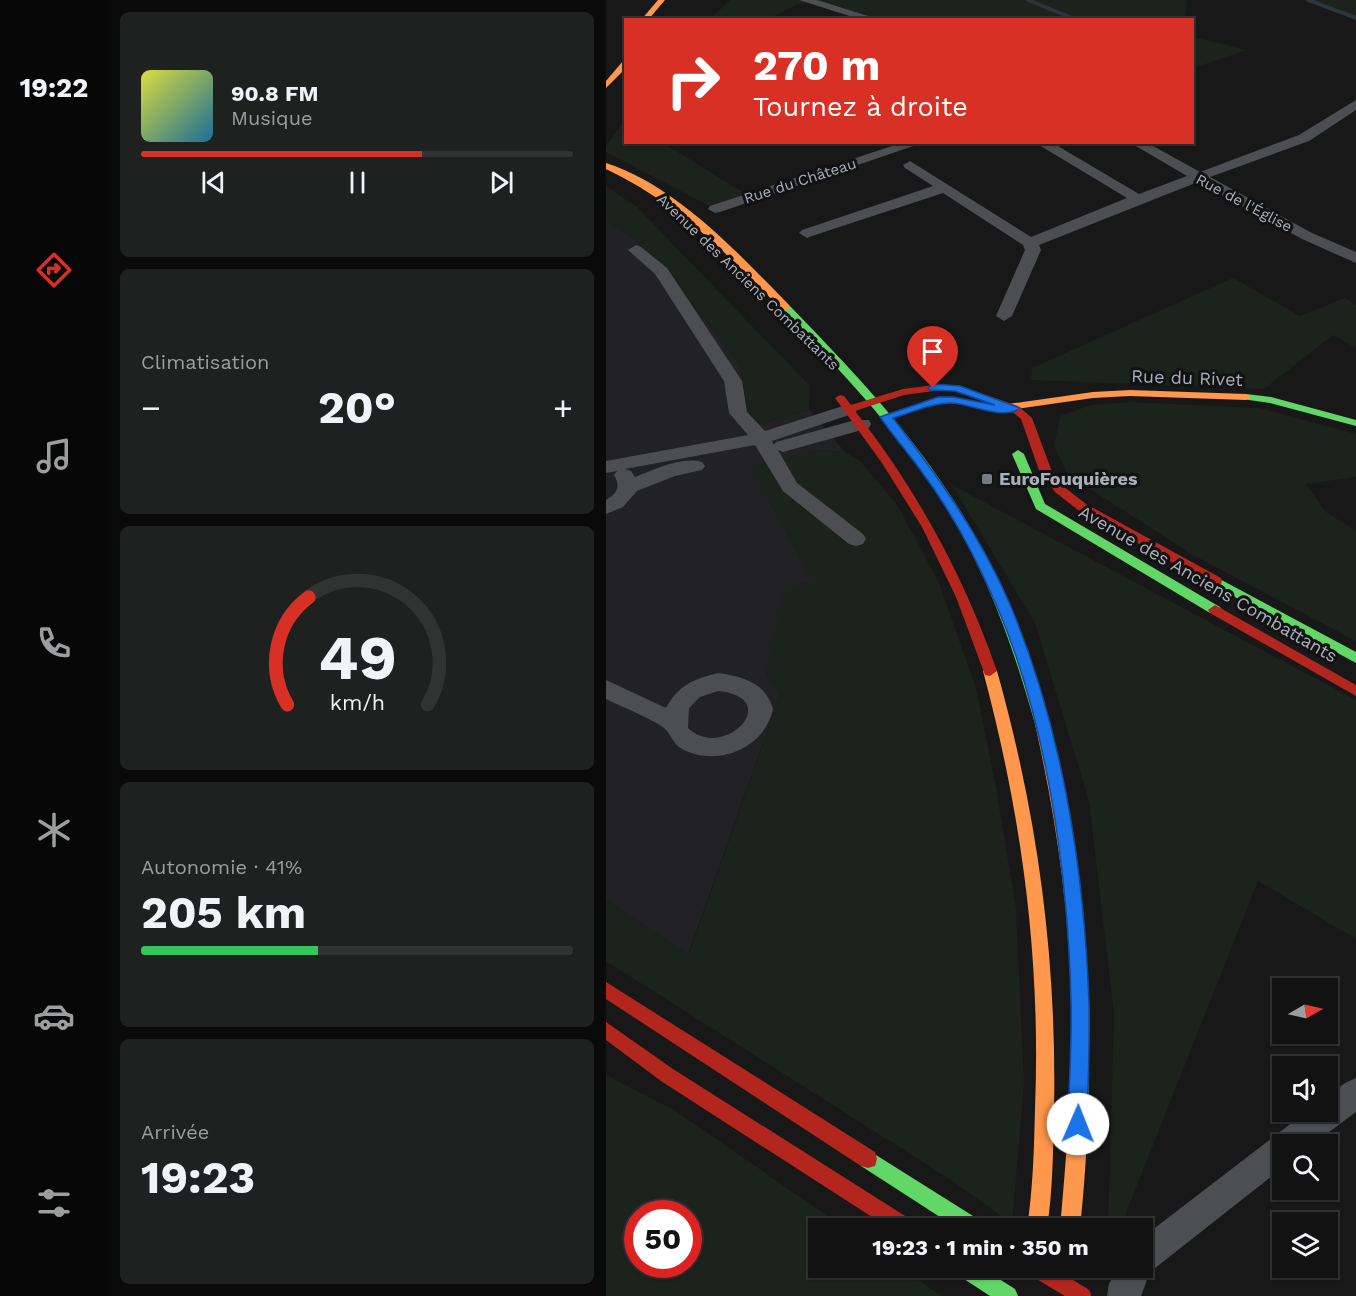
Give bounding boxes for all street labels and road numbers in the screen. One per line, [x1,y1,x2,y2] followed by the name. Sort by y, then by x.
[742,154,858,208] street label: Rue du Château
[1193,170,1295,236] street label: Rue de l'Église
[653,190,843,374] street label: Avenue des Anciens Combattants
[1131,365,1244,390] street label: Rue du Rivet
[1075,501,1341,666] street label: Avenue des Anciens Combattants

